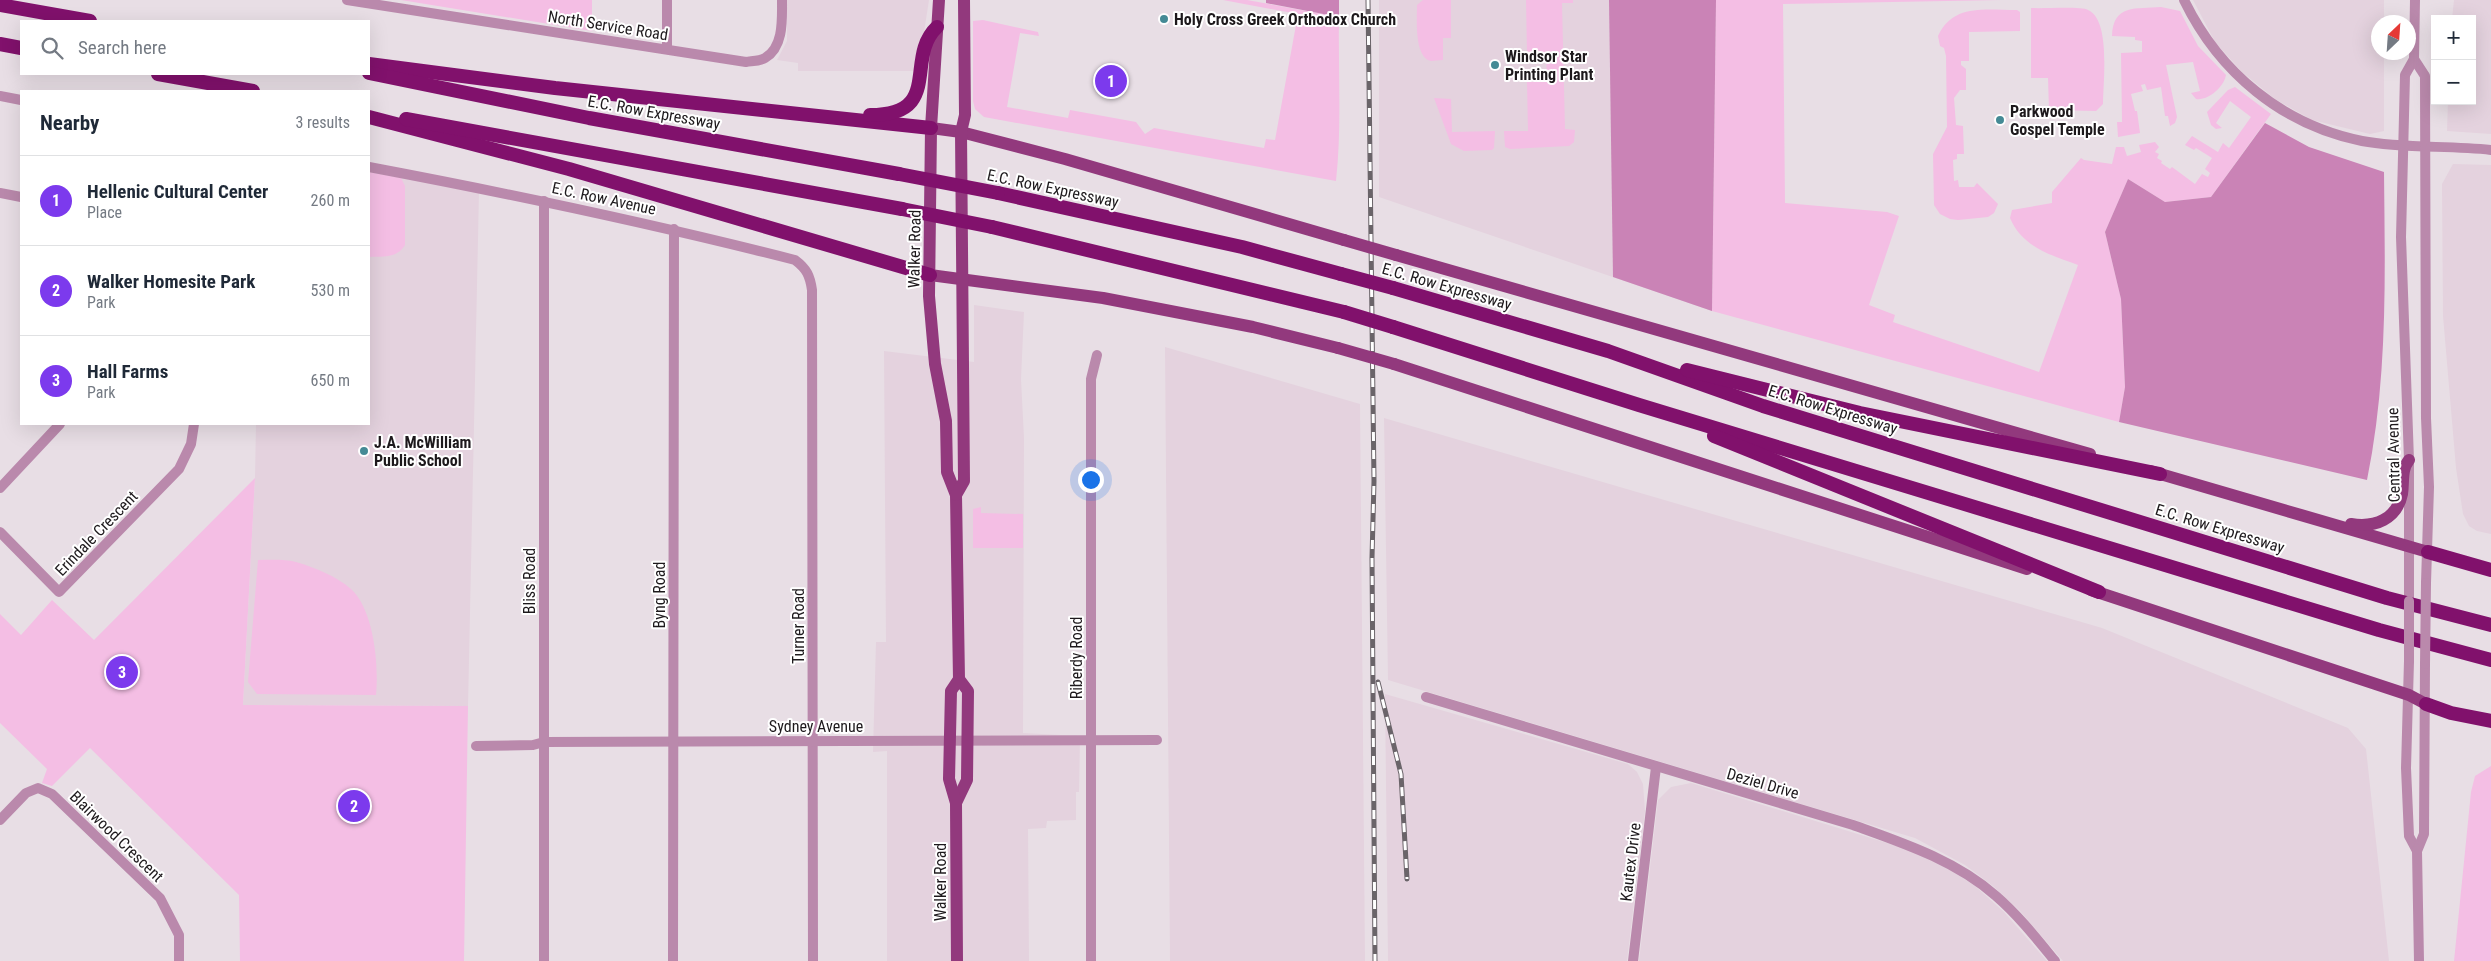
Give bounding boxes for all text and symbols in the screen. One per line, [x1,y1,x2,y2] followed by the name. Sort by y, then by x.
[547,7,669,44] street label: North Service Road
[1174,10,1396,29] place label: Holy Cross Greek Orthodox Church
[1158,13,1170,25] marker: Holy Cross Greek Orthodox Church
[2371,15,2416,60] north arrow
[2431,15,2476,105] map controls
[2431,15,2476,60] button: +
[20,20,370,75] search box
[38,34,66,62] icon: search
[78,36,166,59] text: Search here
[1505,47,1593,84] place label: Windsor Star Printing Plant
[1489,59,1501,71] marker: Windsor Star Printing Plant
[2431,60,2476,105] button: −
[1095,62,1127,100] pin: 1
[586,91,722,134] street label: E.C. Row Expressway
[2010,102,2105,139] place label: Parkwood Gospel Temple
[40,111,99,135] text: Nearby
[295,113,350,132] text: 3 results
[1994,114,2006,126] marker: Parkwood Gospel Temple
[985,165,1121,212] street label: E.C. Row Expressway
[550,178,658,219] street label: E.C. Row Avenue
[87,180,268,203] text: Hellenic Cultural Center
[52,191,60,210] text: 1
[311,191,350,210] text: 260 m
[87,203,122,222] text: Place
[904,210,925,288] street label: Walker Road
[1380,259,1514,314] street label: E.C. Row Expressway
[87,270,255,293] text: Walker Homesite Park
[52,281,60,300] text: 2
[311,281,350,300] text: 530 m
[87,293,116,312] text: Park
[87,360,168,383] text: Hall Farms
[52,371,60,390] text: 3
[311,371,350,390] text: 650 m
[1766,381,1900,438] street label: E.C. Row Expressway
[87,383,116,402] text: Park
[2383,407,2404,502] street label: Central Avenue
[374,433,472,470] place label: J.A. McWilliam Public School
[358,445,370,457] marker: J.A. McWilliam Public School
[1078,467,1104,493] your location
[51,487,142,580] street label: Erindale Crescent
[2153,500,2287,557] street label: E.C. Row Expressway
[520,548,539,614] street label: Bliss Road
[650,562,669,628] street label: Byng Road
[789,588,808,664] street label: Turner Road
[1067,617,1086,699] street label: Riberdy Road
[106,653,138,691] pin: 3
[769,717,863,736] street label: Sydney Avenue
[1725,764,1801,803] street label: Deziel Drive
[66,787,168,886] street label: Blairwood Crescent
[338,787,370,825] pin: 2
[1616,822,1645,902] street label: Kautex Drive
[931,843,950,921] street label: Walker Road

